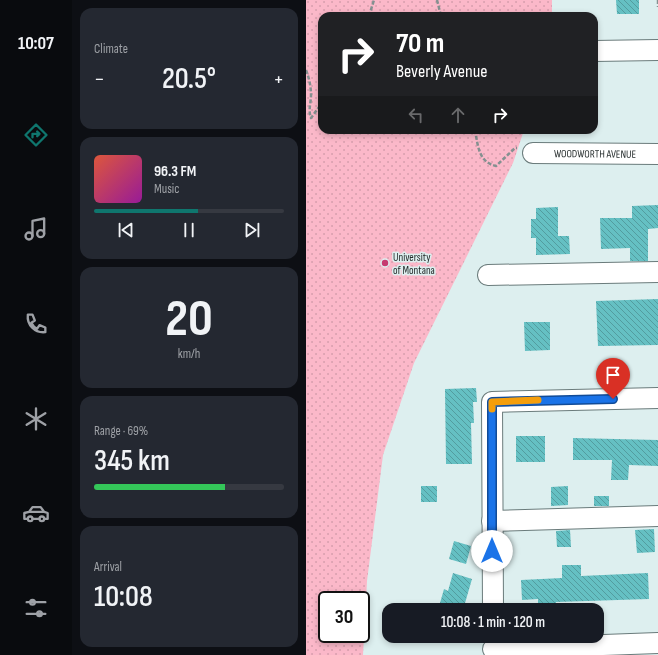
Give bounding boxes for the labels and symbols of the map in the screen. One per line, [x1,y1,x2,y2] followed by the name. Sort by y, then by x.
[554,147,636,161] street label: WOODWORTH AVENUE
[393,251,435,277] place label: University of Montana
[380,258,390,268] marker: University of Montana
[596,358,630,399] pin
[471,530,513,572] position arrow
[318,591,370,643] speed limit sign: 30

